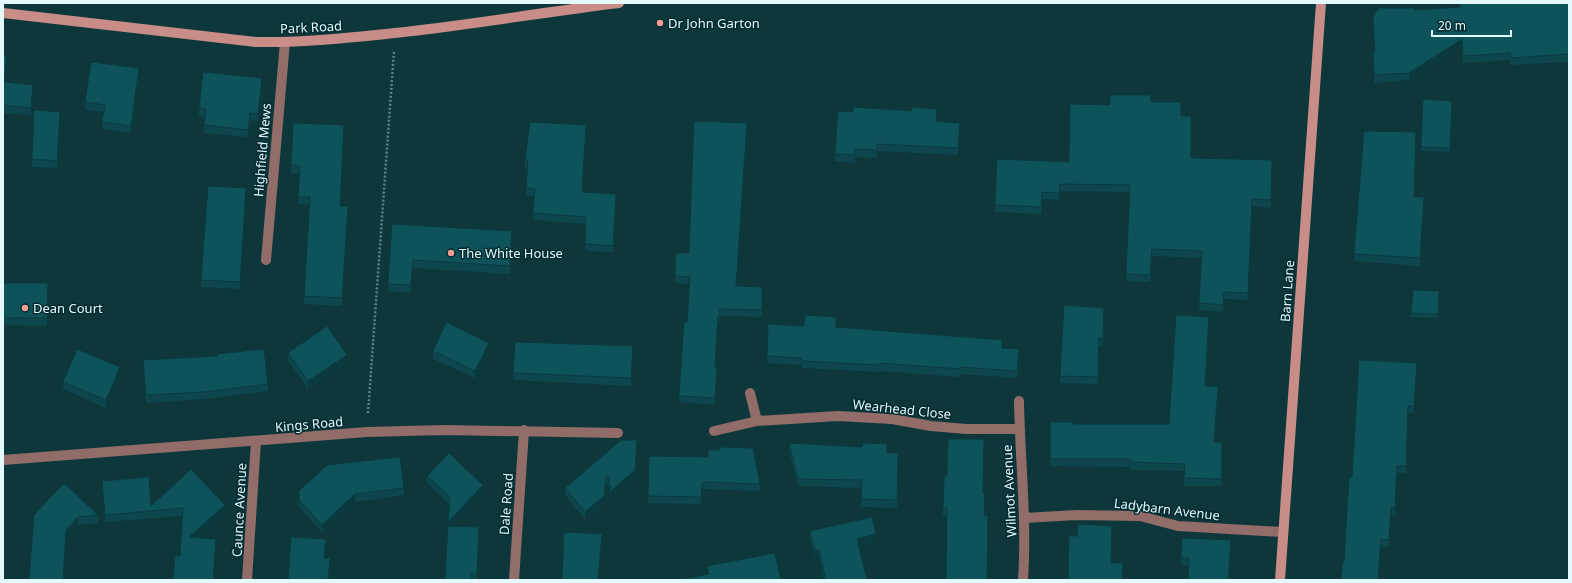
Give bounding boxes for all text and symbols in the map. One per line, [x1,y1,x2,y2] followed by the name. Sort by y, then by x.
[1432,12,1511,38] scale bar
[668,14,760,32] place label: Dr John Garton
[280,16,342,38] street label: Park Road
[1438,17,1466,34] text: 20 m
[655,18,665,28] marker: Dr John Garton
[249,102,275,198] street label: Highfield Mews
[459,244,563,262] place label: The White House
[446,248,456,258] marker: The White House
[1276,259,1298,323] street label: Barn Lane
[33,299,103,317] place label: Dean Court
[20,303,30,313] marker: Dean Court
[852,395,952,423] street label: Wearhead Close
[274,412,344,436] street label: Kings Road
[998,444,1020,538] street label: Wilmot Avenue
[228,462,250,558] street label: Caunce Avenue
[495,472,517,536] street label: Dale Road
[1113,494,1221,524] street label: Ladybarn Avenue

